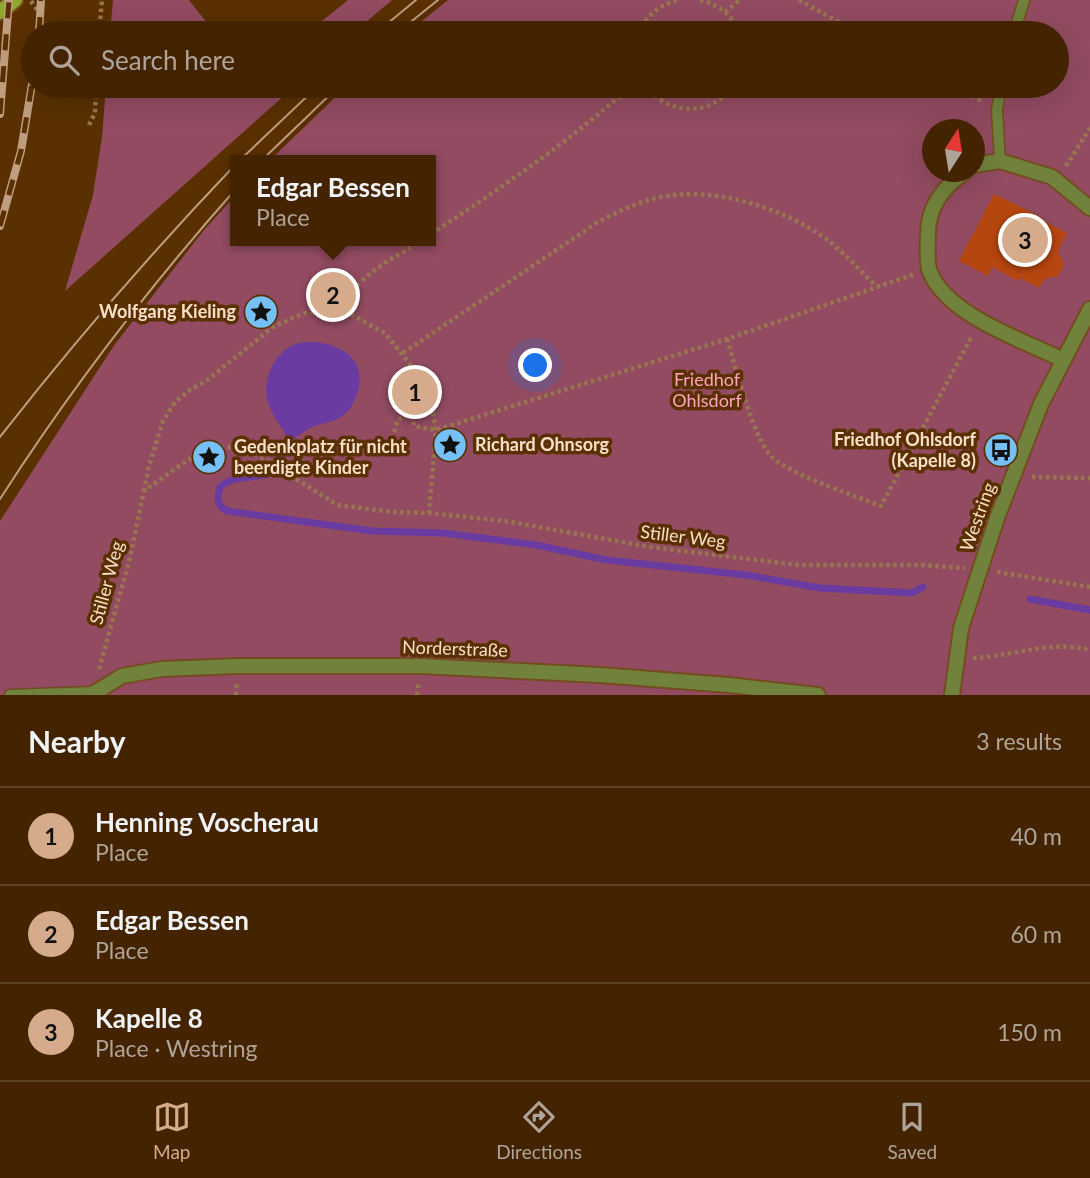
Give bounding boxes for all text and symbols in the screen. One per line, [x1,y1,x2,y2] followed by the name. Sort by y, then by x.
[21,21,1069,98] search box
[45,41,83,79] icon: search
[101,44,235,76] text: Search here
[922,119,985,182] north arrow
[230,155,436,246] popup
[256,171,410,203] text: Edgar Bessen
[256,203,310,231] text: Place
[1002,214,1048,266] pin: 3
[310,269,356,321] pin: 2
[242,293,280,331] place icon: Wolfgang Kieling
[99,300,236,322] place label: Wolfgang Kieling
[518,348,552,382] your location
[392,366,438,418] pin: 1
[672,368,742,411] park label: Friedhof Ohlsdorf
[431,426,469,464] place icon: Richard Ohnsorg
[834,428,977,471] place label: Friedhof Ohlsdorf (Kapelle 8)
[982,431,1020,469] bus stop icon: Friedhof Ohlsdorf (Kapelle 8)
[475,433,610,455] place label: Richard Ohnsorg
[234,435,407,478] place label: Gedenkplatz für nicht beerdigte Kinder
[190,438,228,476] place icon: Gedenkplatz für nicht beerdigte Kinder
[954,479,1000,554] street label: Westring
[639,520,727,552] street label: Stiller Weg
[84,539,128,627] street label: Stiller Weg
[402,635,508,661] street label: Norderstraße
[28,723,126,759] text: Nearby
[976,727,1062,755] text: 3 results
[95,806,319,838] text: Henning Voscherau
[44,822,58,850] text: 1
[1011,822,1062,850] text: 40 m
[95,838,149,866] text: Place
[95,904,249,936] text: Edgar Bessen
[44,920,58,948] text: 2
[1011,920,1062,948] text: 60 m
[95,936,149,964] text: Place
[95,1002,203,1034] text: Kapelle 8
[44,1018,58,1046] text: 3
[997,1018,1062,1046] text: 150 m
[95,1034,258,1062] text: Place · Westring
[153,1098,191,1163] tab: Map
[496,1098,582,1163] tab: Directions
[888,1098,937,1163] tab: Saved

